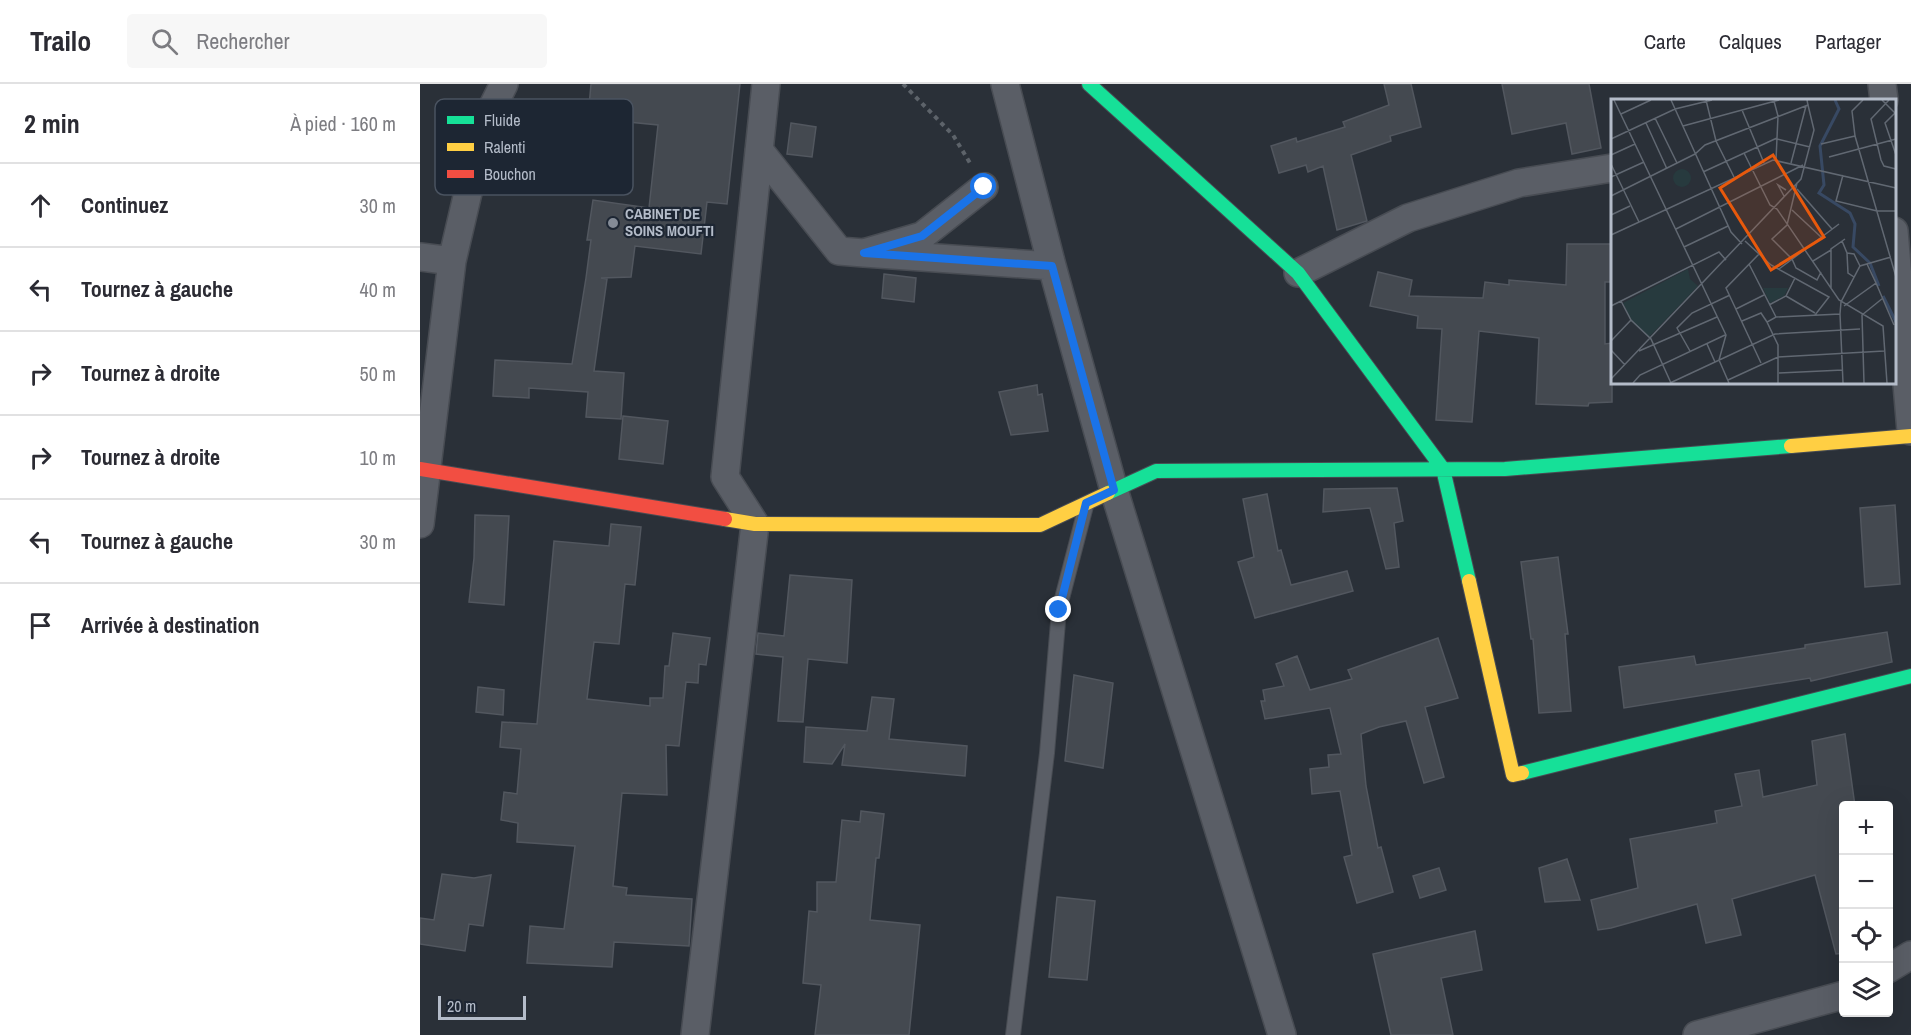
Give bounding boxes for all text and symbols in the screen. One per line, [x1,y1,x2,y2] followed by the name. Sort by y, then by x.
[127,14,547,68] search box
[30,22,91,60] text: Trailo
[148,25,181,58] icon: search
[196,26,290,56] text: Rechercher
[1644,27,1686,56] text: Carte
[1719,27,1782,56] text: Calques
[1815,27,1881,56] text: Partager
[435,99,633,195] legend
[1611,99,1896,384] inset map
[24,106,80,141] text: 2 min
[484,109,520,131] text: Fluide
[290,110,396,137] text: À pied · 160 m
[484,136,526,158] text: Ralenti
[484,163,536,185] text: Bouchon
[970,173,996,199] route start
[24,189,57,222] icon: ahead
[81,190,168,220] text: Continuez
[360,192,396,219] text: 30 m
[625,203,714,241] place label: CABINET DE SOINS MOUFTI
[606,216,620,230] marker: CABINET DE SOINS MOUFTI
[24,273,57,306] icon: left
[81,274,233,304] text: Tournez à gauche
[360,276,396,303] text: 40 m
[24,357,57,390] icon: right
[81,358,220,388] text: Tournez à droite
[360,360,396,387] text: 50 m
[24,441,57,474] icon: right
[81,442,220,472] text: Tournez à droite
[360,444,396,471] text: 10 m
[24,525,57,558] icon: left
[81,526,233,556] text: Tournez à gauche
[360,528,396,555] text: 30 m
[1045,596,1071,622] route end
[24,609,57,642] icon: arrive
[81,610,259,640] text: Arrivée à destination
[1839,801,1893,1017] map controls
[1839,801,1893,855] button: +
[1839,855,1893,909] button: −
[1839,909,1893,963] button: locate
[1839,963,1893,1017] button: layers
[438,993,526,1020] scale bar
[447,995,476,1017] text: 20 m

